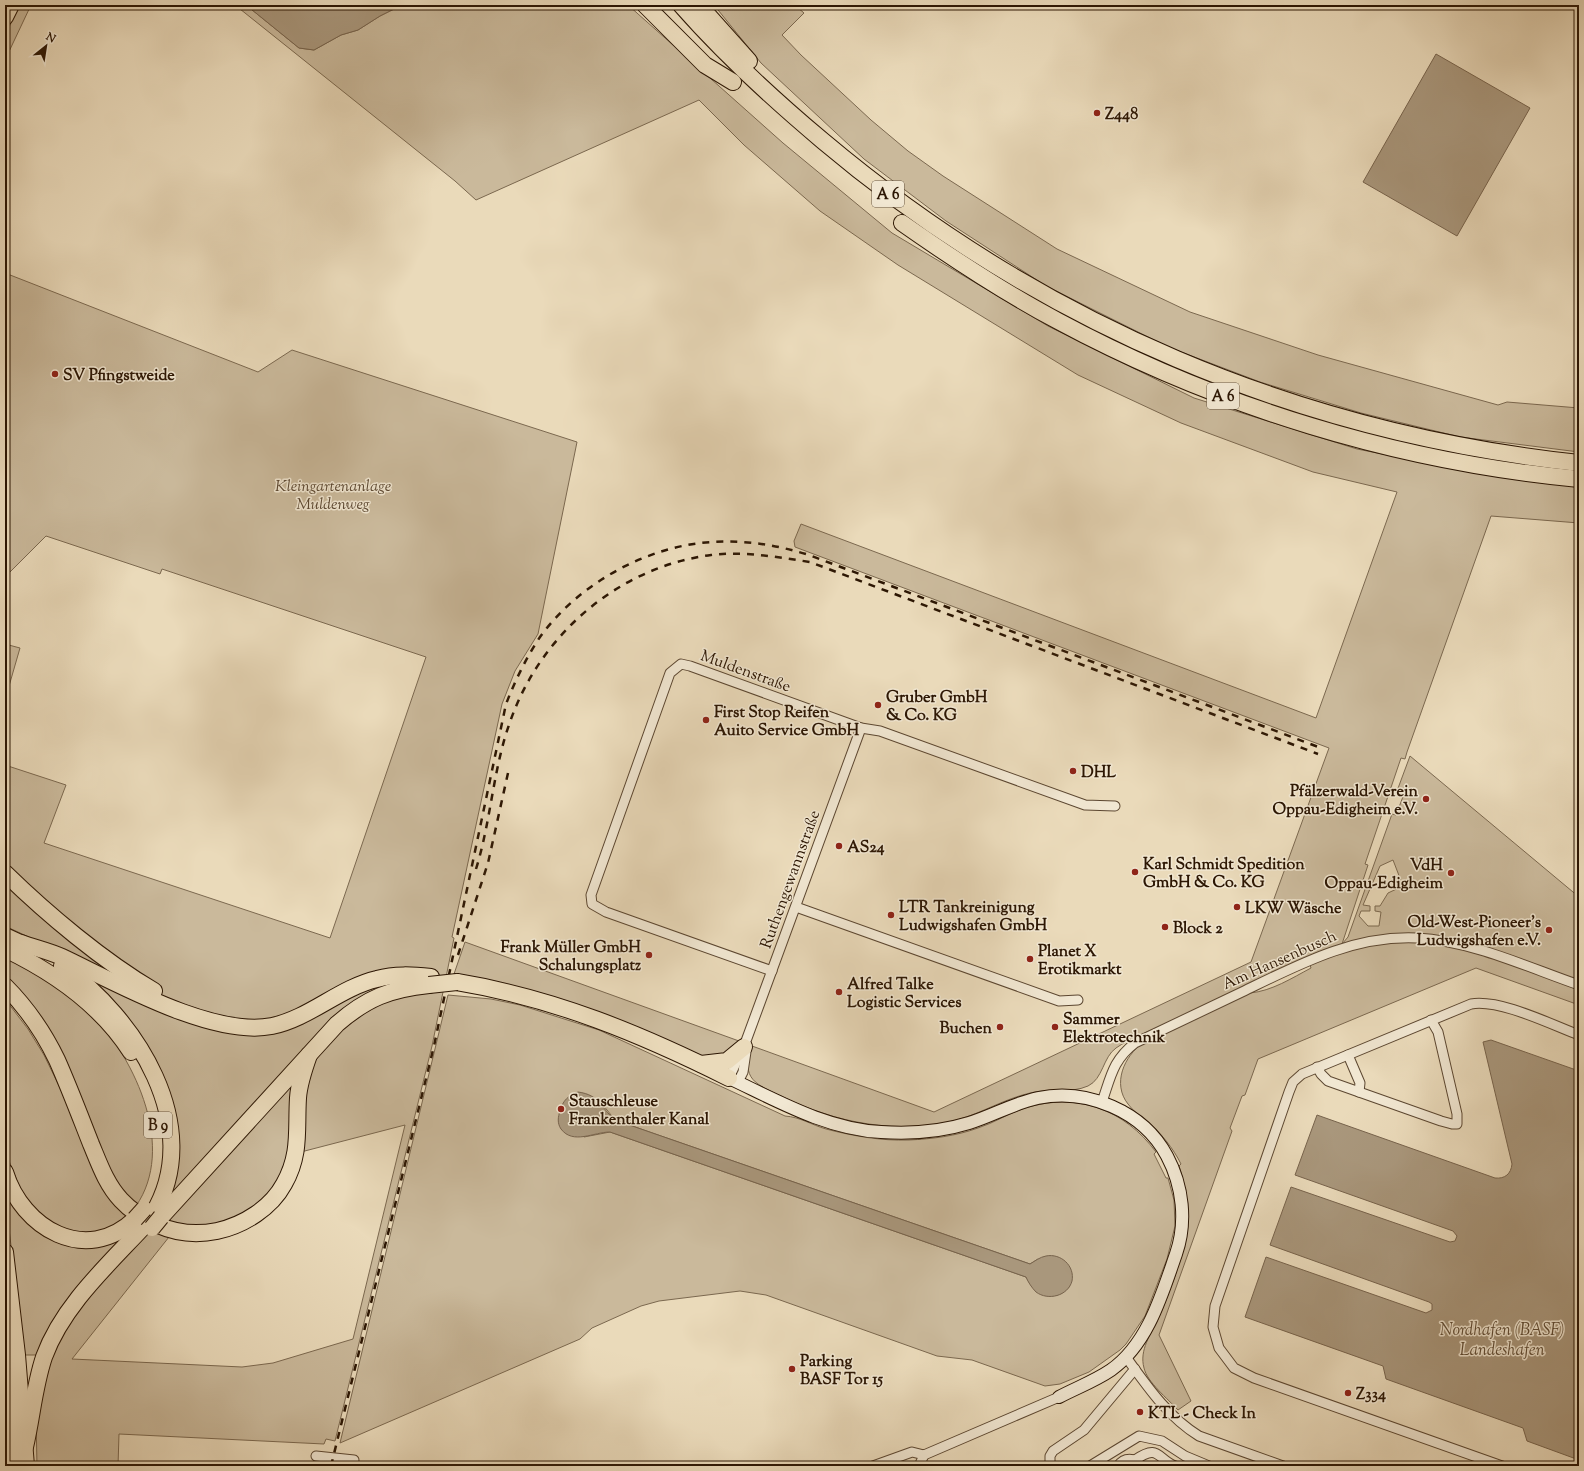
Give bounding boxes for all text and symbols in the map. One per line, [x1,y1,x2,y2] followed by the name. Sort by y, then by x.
[26,26,66,66] north arrow
[42,29,58,47] text: N
[1105,104,1138,127] place label: Z448
[1092,108,1102,118] marker: Z448
[872,181,904,207] road number: A 6
[63,365,175,388] place label: SV Pfingstweide
[50,369,60,379] marker: SV Pfingstweide
[1207,383,1239,409] road number: A 6
[275,476,391,517] park label: Kleingartenanlage Muldenweg
[697,645,794,699] street label: Muldenstraße
[886,687,988,728] place label: Gruber GmbH & Co. KG
[873,700,883,710] marker: Gruber GmbH & Co. KG
[714,702,860,743] place label: First Stop Reifen Auito Service GmbH
[701,715,711,725] marker: First Stop Reifen Auito Service GmbH
[1081,762,1116,785] place label: DHL
[1068,766,1078,776] marker: DHL
[1272,781,1419,822] place label: Pfälzerwald-Verein Oppau-Edigheim e.V.
[1421,794,1431,804] marker: Pfälzerwald-Verein Oppau-Edigheim e.V.
[756,807,827,952] street label: Ruthengewannstraße
[847,837,885,860] place label: AS24
[834,841,844,851] marker: AS24
[1143,854,1305,895] place label: Karl Schmidt Spedition GmbH & Co. KG
[1325,855,1444,896] place label: VdH Oppau-Edigheim
[1130,867,1140,877] marker: Karl Schmidt Spedition GmbH & Co. KG
[1446,868,1456,878] marker: VdH Oppau-Edigheim
[899,897,1047,938] place label: LTR Tankreinigung Ludwigshafen GmbH
[1245,898,1342,921] place label: LKW Wäsche
[1232,902,1242,912] marker: LKW Wäsche
[886,910,896,920] marker: LTR Tankreinigung Ludwigshafen GmbH
[1407,912,1541,953] place label: Old-West-Pioneer's Ludwigshafen e.V.
[1173,918,1223,941] place label: Block 2
[1160,922,1170,932] marker: Block 2
[1544,925,1554,935] marker: Old-West-Pioneer's Ludwigshafen e.V.
[1219,926,1341,997] street label: Am Hansenbusch
[501,937,641,978] place label: Frank Müller GmbH Schalungsplatz
[1038,941,1122,982] place label: Planet X Erotikmarkt
[644,950,654,960] marker: Frank Müller GmbH Schalungsplatz
[1025,954,1035,964] marker: Planet X Erotikmarkt
[847,974,961,1015] place label: Alfred Talke Logistic Services
[834,987,844,997] marker: Alfred Talke Logistic Services
[1063,1009,1166,1050] place label: Sammer Elektrotechnik
[939,1018,993,1041] place label: Buchen
[995,1022,1005,1032] marker: Buchen
[1050,1022,1060,1032] marker: Sammer Elektrotechnik
[569,1091,710,1132] place label: Stauschleuse Frankenthaler Kanal
[556,1104,566,1114] marker: Stauschleuse Frankenthaler Kanal
[144,1112,172,1138] road number: B 9
[1440,1319,1564,1363] water label: Nordhafen (BASF) Landeshafen
[800,1351,884,1392] place label: Parking BASF Tor 15
[787,1364,797,1374] marker: Parking BASF Tor 15
[1356,1384,1386,1407] place label: Z334
[1343,1388,1353,1398] marker: Z334
[1148,1403,1257,1426] place label: KTL - Check In
[1135,1407,1145,1417] marker: KTL - Check In

